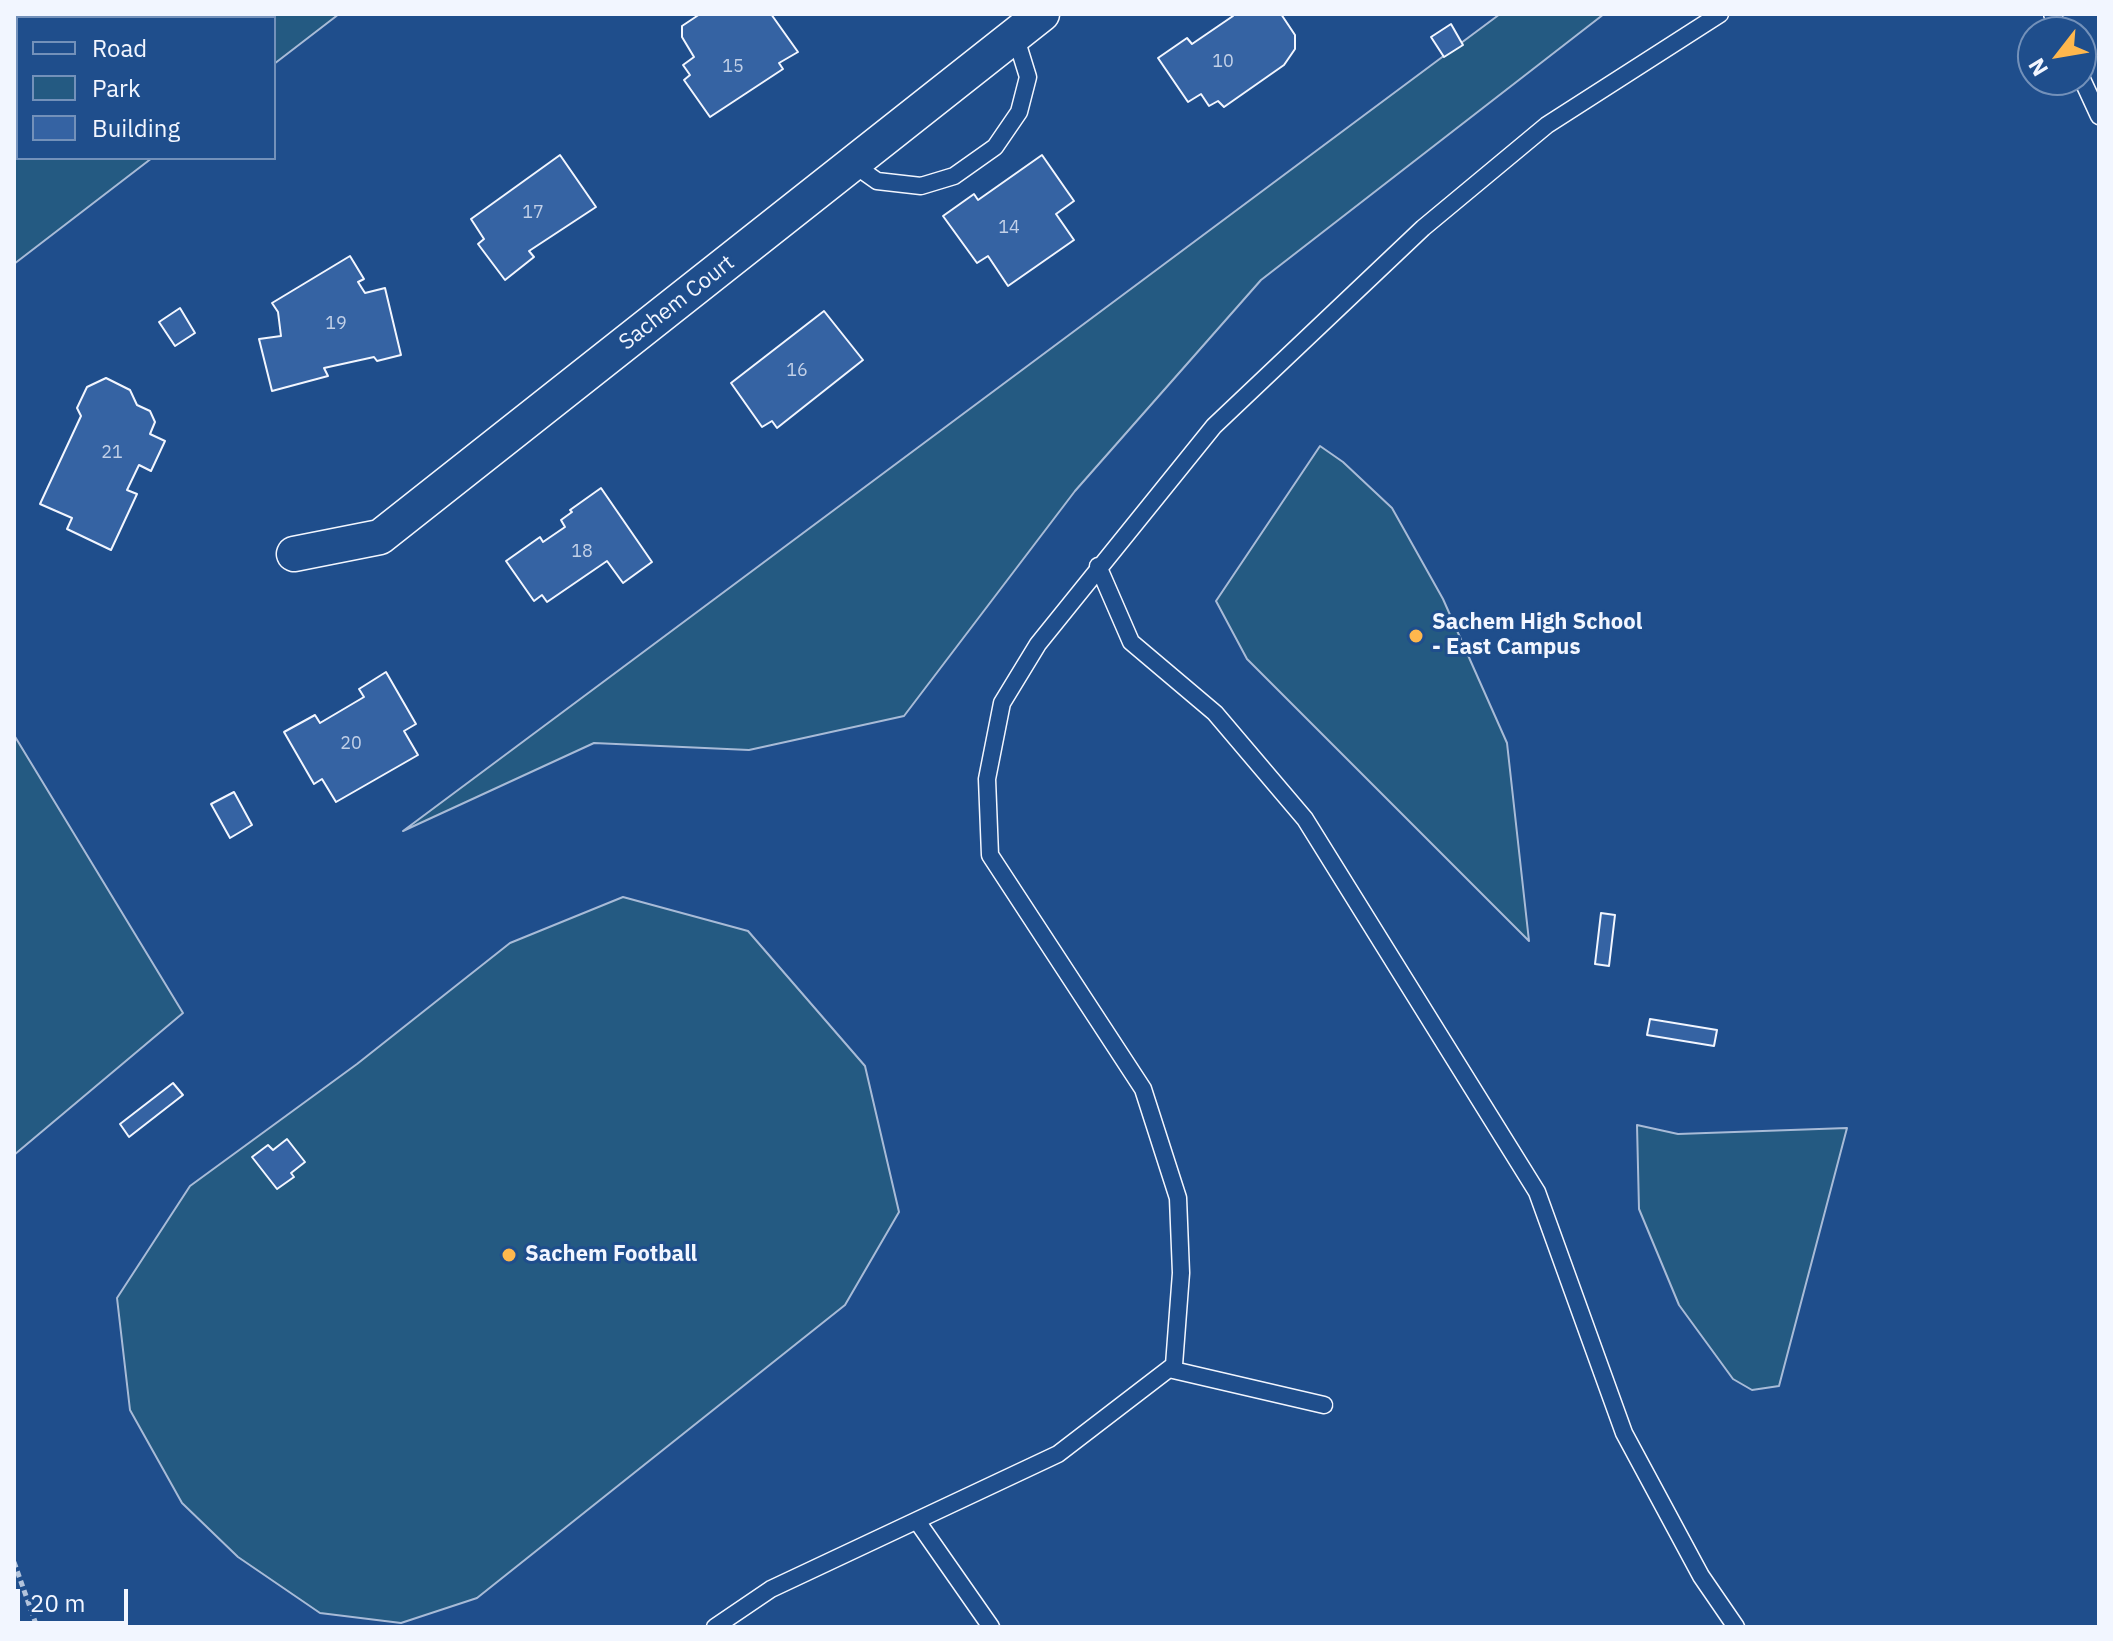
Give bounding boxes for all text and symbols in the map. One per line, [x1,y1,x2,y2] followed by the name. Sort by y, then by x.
[16,16,276,160] legend
[2017,16,2097,96] north arrow
[92,32,147,64] text: Road
[1212,51,1234,73] house number: 10
[2021,53,2054,82] text: N
[722,56,744,78] house number: 15
[92,72,141,104] text: Park
[92,112,180,144] text: Building
[522,202,544,224] house number: 17
[998,217,1020,239] house number: 14
[614,250,740,356] street label: Sachem Court
[325,313,347,335] house number: 19
[786,360,808,382] house number: 16
[101,442,123,464] house number: 21
[571,541,593,563] house number: 18
[1432,610,1642,662] place label: Sachem High School - East Campus
[1407,627,1425,645] marker: Sachem High School - East Campus
[340,733,362,755] house number: 20
[525,1242,697,1268] place label: Sachem Football
[500,1246,518,1264] marker: Sachem Football
[20,1573,132,1623] scale bar
[30,1587,85,1619] text: 20 m

